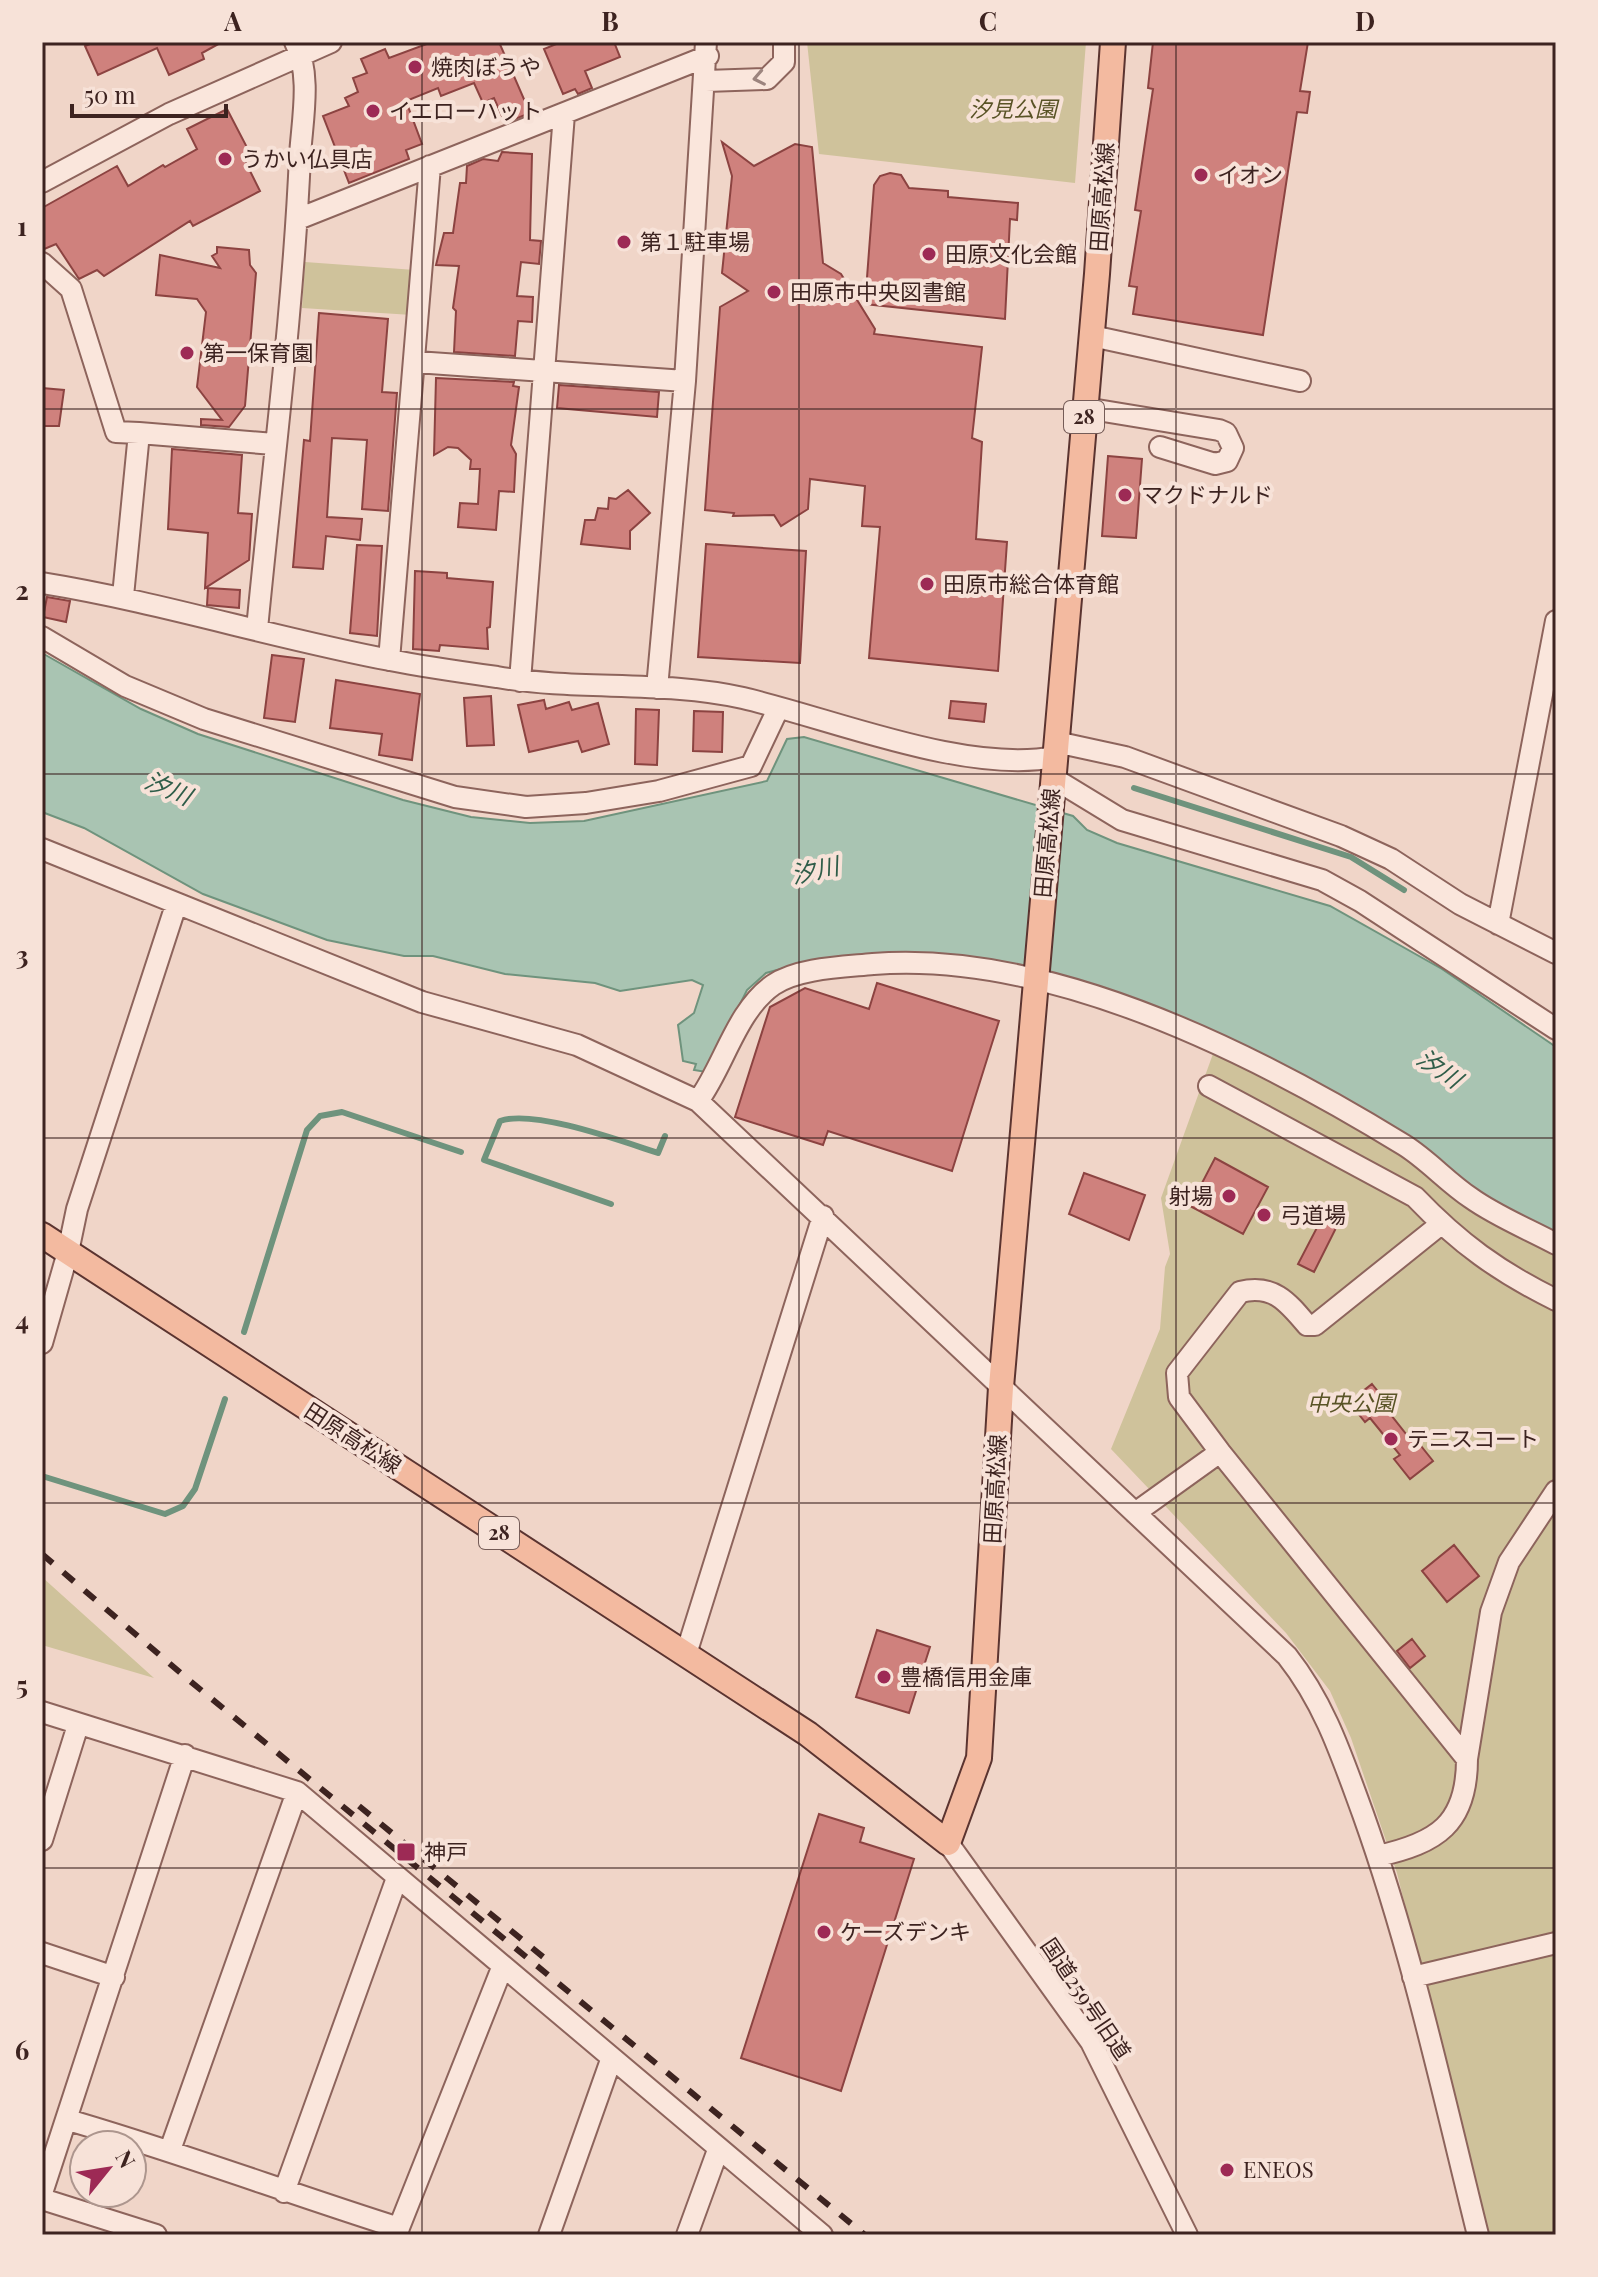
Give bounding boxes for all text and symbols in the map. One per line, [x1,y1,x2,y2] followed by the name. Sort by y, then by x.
[223,3,242,38] text: A
[601,3,619,38] text: B
[979,3,997,38] text: C
[1355,3,1375,38] text: D
[431,51,541,81] place label: 焼肉ぼうや
[406,58,424,76] marker: 焼肉ぼうや
[72,68,226,118] scale bar
[752,69,765,86] one-way arrow
[84,78,136,110] text: 50 m
[969,93,1060,123] park label: 汐見公園
[389,95,542,125] place label: イエローハット
[364,102,382,120] marker: イエローハット
[1082,141,1120,253] street label: 田原高松線
[241,143,373,173] place label: うかい仏具店
[216,150,234,168] marker: うかい仏具店
[1217,159,1283,189] place label: イオン
[1192,166,1210,184] marker: イオン
[17,208,27,243] text: 1
[640,226,750,256] place label: 第１駐車場
[615,233,633,251] marker: 第１駐車場
[945,238,1077,268] place label: 田原文化会館
[920,245,938,263] marker: 田原文化会館
[790,276,966,306] place label: 田原市中央図書館
[765,283,783,301] marker: 田原市中央図書館
[203,337,313,367] place label: 第一保育園
[178,344,196,362] marker: 第一保育園
[1064,401,1104,433] road number: 28
[1141,479,1273,509] place label: マクドナルド
[1116,486,1134,504] marker: マクドナルド
[943,568,1119,598] place label: 田原市総合体育館
[15,572,29,607] text: 2
[918,575,936,593] marker: 田原市総合体育館
[140,763,200,812] water label: 汐川
[1026,787,1066,899] street label: 田原高松線
[788,848,844,890] water label: 汐川
[16,937,28,972] text: 3
[1411,1041,1471,1096] water label: 汐川
[1169,1180,1213,1210] place label: 射場
[1220,1187,1238,1205] marker: 射場
[1280,1199,1346,1229] place label: 弓道場
[1255,1206,1273,1224] marker: 弓道場
[15,1302,29,1337] text: 4
[1307,1387,1398,1417] park label: 中央公園
[299,1395,408,1480] street label: 田原高松線
[1407,1423,1539,1453] place label: テニスコート
[1382,1430,1400,1448] marker: テニスコート
[976,1433,1012,1545] street label: 田原高松線
[479,1517,519,1549] road number: 28
[900,1661,1032,1691] place label: 豊橋信用金庫
[16,1667,28,1702] text: 5
[875,1668,893,1686] marker: 豊橋信用金庫
[424,1836,468,1866] place label: 神戸
[395,1841,417,1863] marker: 神戸
[840,1916,971,1946] place label: ケーズデンキ
[815,1923,833,1941] marker: ケーズデンキ
[1035,1932,1139,2065] street label: 国道259号旧道
[15,2032,29,2067] text: 6
[68,2129,148,2209] north arrow
[109,2144,143,2173] text: N
[1243,2154,1314,2184] place label: ENEOS
[1218,2161,1236,2179] marker: ENEOS

